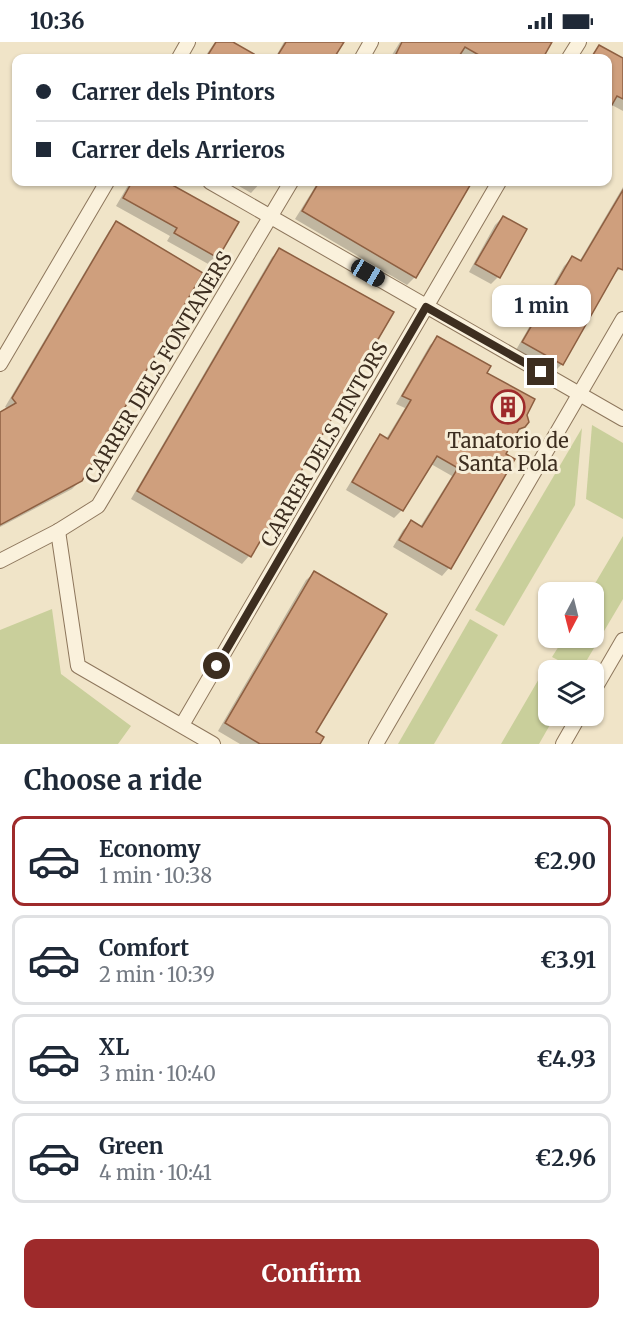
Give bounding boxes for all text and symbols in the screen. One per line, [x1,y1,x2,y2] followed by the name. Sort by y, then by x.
[30,7,85,35] text: 10:36
[72,78,275,106] text: Carrer dels Pintors
[72,136,285,164] text: Carrer dels Arrieros
[79,246,237,487] street label: CARRER DELS FONTANERS
[348,256,388,290] car
[492,285,590,327] callout: 1 min
[514,293,569,318] text: 1 min
[255,337,393,551] street label: CARRER DELS PINTORS
[527,358,554,385] route end
[490,389,526,425] building icon: Tanatorio de Santa Pola
[447,428,569,476] place label: Tanatorio de Santa Pola
[538,582,604,648] north arrow
[538,582,604,726] map controls
[203,652,230,679] route start
[538,660,604,726] button: layers
[24,763,202,797] text: Choose a ride
[27,834,81,888] icon: car
[99,835,200,863] text: Economy
[534,847,596,875] text: €2.90
[99,863,212,888] text: 1 min · 10:38
[27,933,81,987] icon: car
[99,934,189,962] text: Comfort
[540,946,596,974] text: €3.91
[99,962,215,987] text: 2 min · 10:39
[27,1032,81,1086] icon: car
[99,1033,129,1061] text: XL
[536,1045,596,1073] text: €4.93
[99,1061,216,1086] text: 3 min · 10:40
[27,1131,81,1185] icon: car
[99,1132,163,1160] text: Green
[535,1144,596,1172] text: €2.96
[99,1160,212,1185] text: 4 min · 10:41
[24,1239,599,1308] button: Confirm

